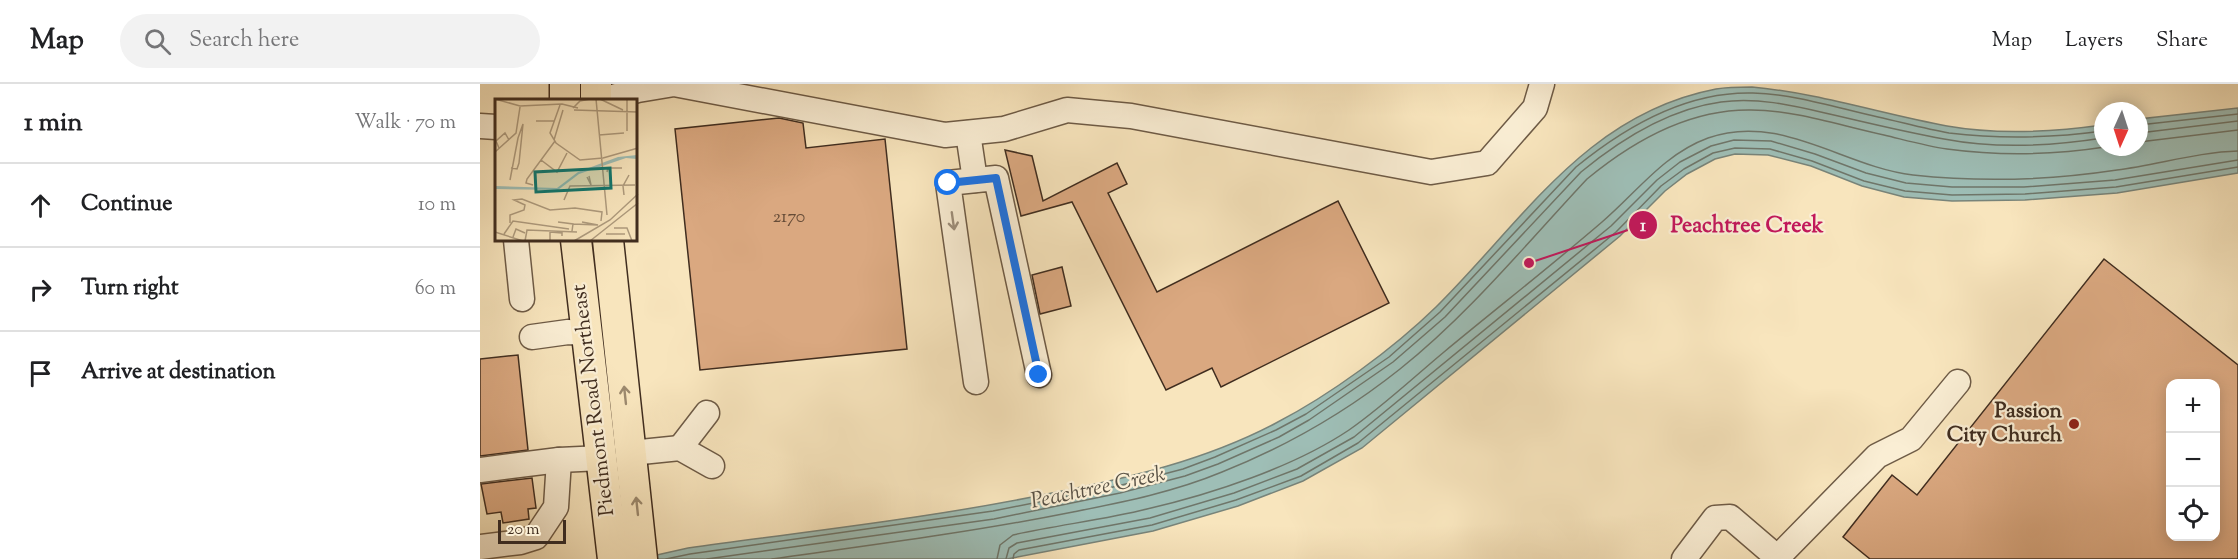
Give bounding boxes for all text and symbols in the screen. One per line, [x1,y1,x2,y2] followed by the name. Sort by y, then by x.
[120,14,540,68] search box
[30,21,84,61] text: Map
[141,25,174,58] icon: search
[189,25,299,57] text: Search here
[1992,26,2032,56] text: Map
[2065,26,2123,56] text: Layers
[2156,26,2208,56] text: Share
[495,99,638,242] inset map
[2094,102,2148,156] north arrow
[24,105,83,142] text: 1 min
[354,109,456,138] text: Walk · 70 m
[934,169,960,195] route start
[24,189,57,222] icon: ahead
[81,189,172,221] text: Continue
[418,191,456,220] text: 10 m
[773,205,805,231] house number: 2170
[1628,205,1835,245] callout: Peachtree Creek
[948,211,959,231] one-way arrow
[1670,211,1824,243] text: Peachtree Creek
[1640,214,1647,240] text: 1
[24,273,57,306] icon: right
[81,273,178,305] text: Turn right
[415,275,456,304] text: 60 m
[565,282,623,518] street label: Piedmont Road Northeast
[24,357,57,390] icon: arrive
[81,357,276,389] text: Arrive at destination
[1025,361,1051,387] route end
[2166,379,2220,541] map controls
[2166,379,2220,433] button: +
[619,386,630,406] one-way arrow
[1947,397,2063,451] place label: Passion City Church
[2067,417,2081,431] marker: Passion City Church
[2166,433,2220,487] button: −
[1028,459,1168,519] water label: Peachtree Creek
[2166,487,2220,541] button: locate
[631,497,642,517] one-way arrow
[498,517,566,544] scale bar
[507,519,540,542] text: 20 m

